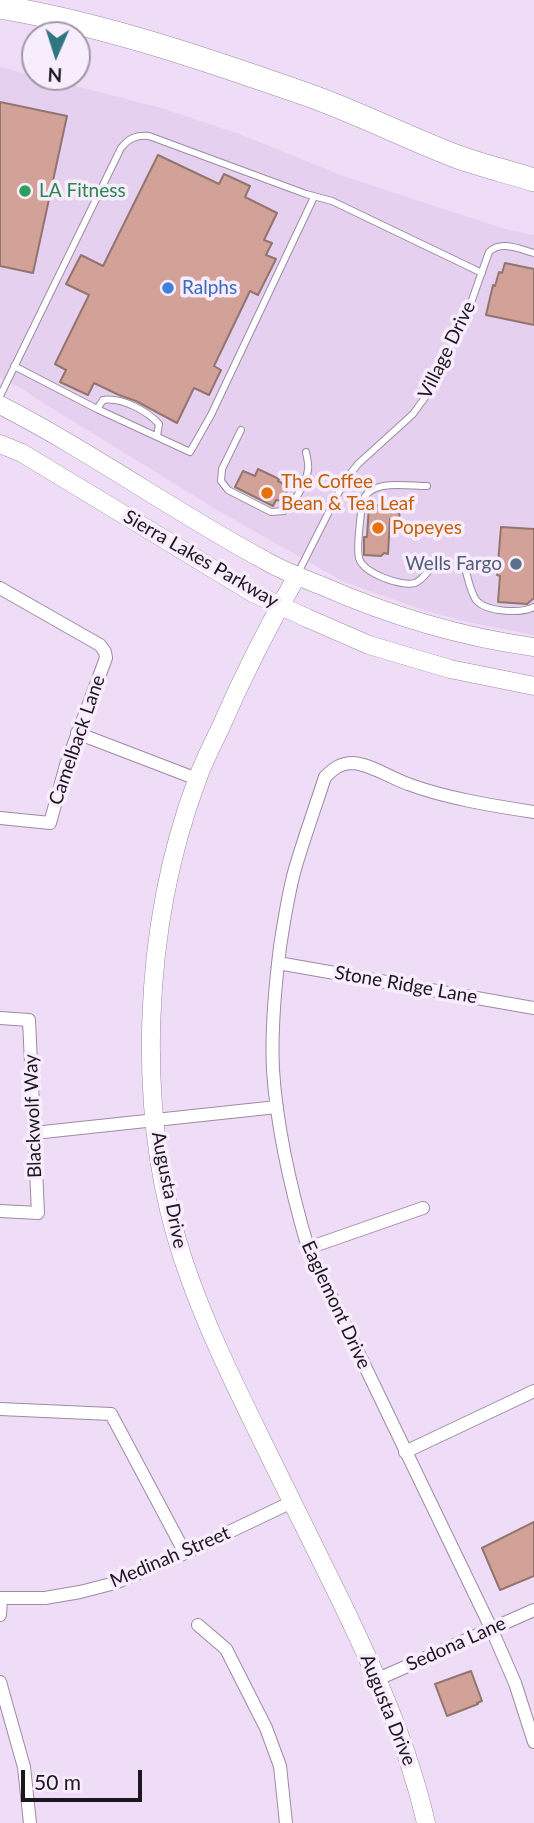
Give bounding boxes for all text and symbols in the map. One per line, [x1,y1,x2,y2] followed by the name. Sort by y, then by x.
[21,21,91,91] north arrow
[47,64,63,87] text: N
[39,180,126,202] place label: LA Fitness
[17,183,33,199] marker: LA Fitness
[182,277,237,299] place label: Ralphs
[160,280,176,296] marker: Ralphs
[414,297,480,403] street label: Village Drive
[281,471,415,515] place label: The Coffee Bean & Tea Leaf
[259,485,275,501] marker: The Coffee Bean & Tea Leaf
[119,505,283,613] street label: Sierra Lakes Parkway
[392,517,462,539] place label: Popeyes
[370,520,386,536] marker: Popeyes
[405,553,502,575] place label: Wells Fargo
[508,556,524,572] marker: Wells Fargo
[44,672,110,808] street label: Camelback Lane
[333,961,479,1009] street label: Stone Ridge Lane
[19,1054,47,1178] street label: Blackwolf Way
[147,1130,191,1250] street label: Augusta Drive
[296,1237,376,1373] street label: Eaglemont Drive
[107,1521,233,1593] street label: Medinah Street
[403,1612,509,1676] street label: Sedona Lane
[355,1651,421,1769] street label: Augusta Drive
[24,1756,145,1800] scale bar
[34,1769,81,1794] text: 50 m

